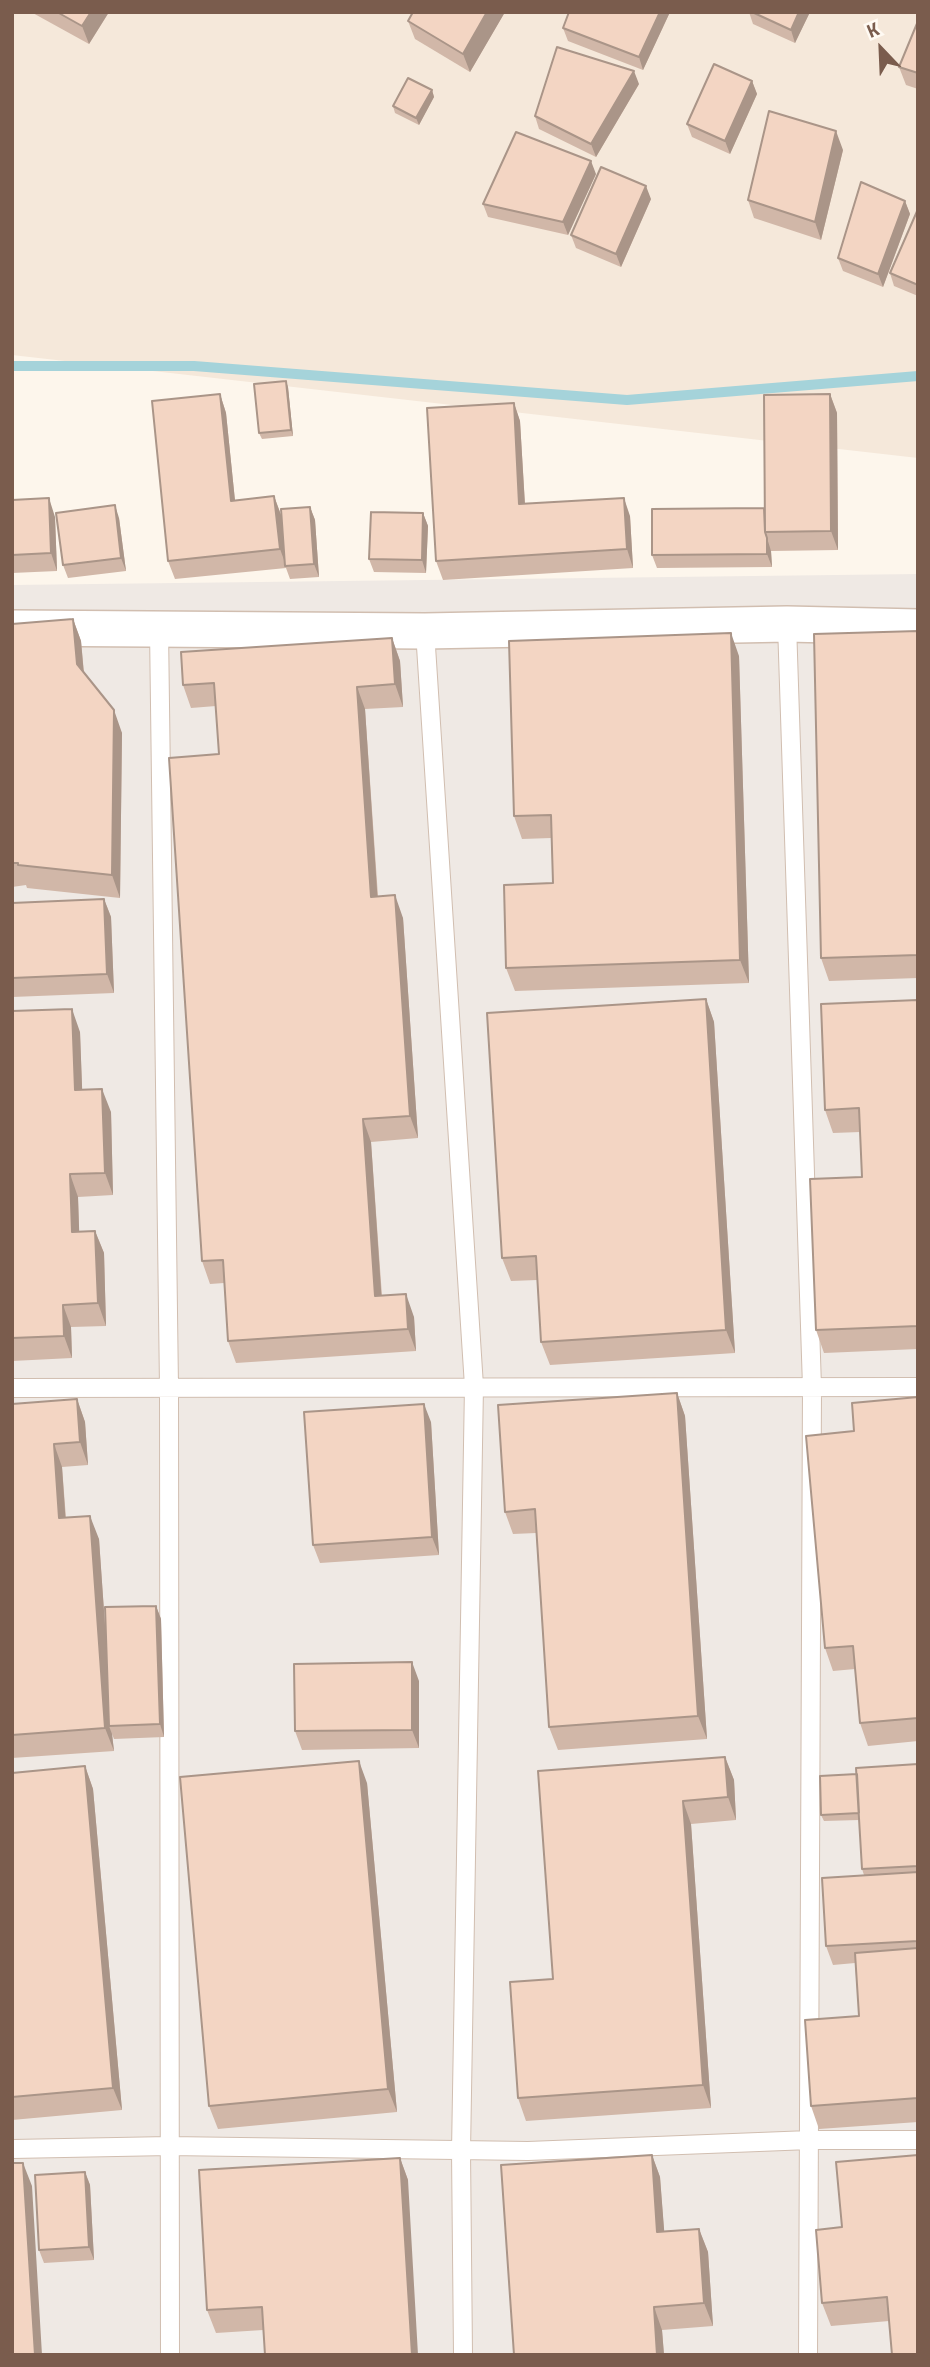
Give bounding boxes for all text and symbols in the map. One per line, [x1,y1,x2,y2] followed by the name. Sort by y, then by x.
[846,14,916,84] north arrow
[862,14,883,45] text: K

